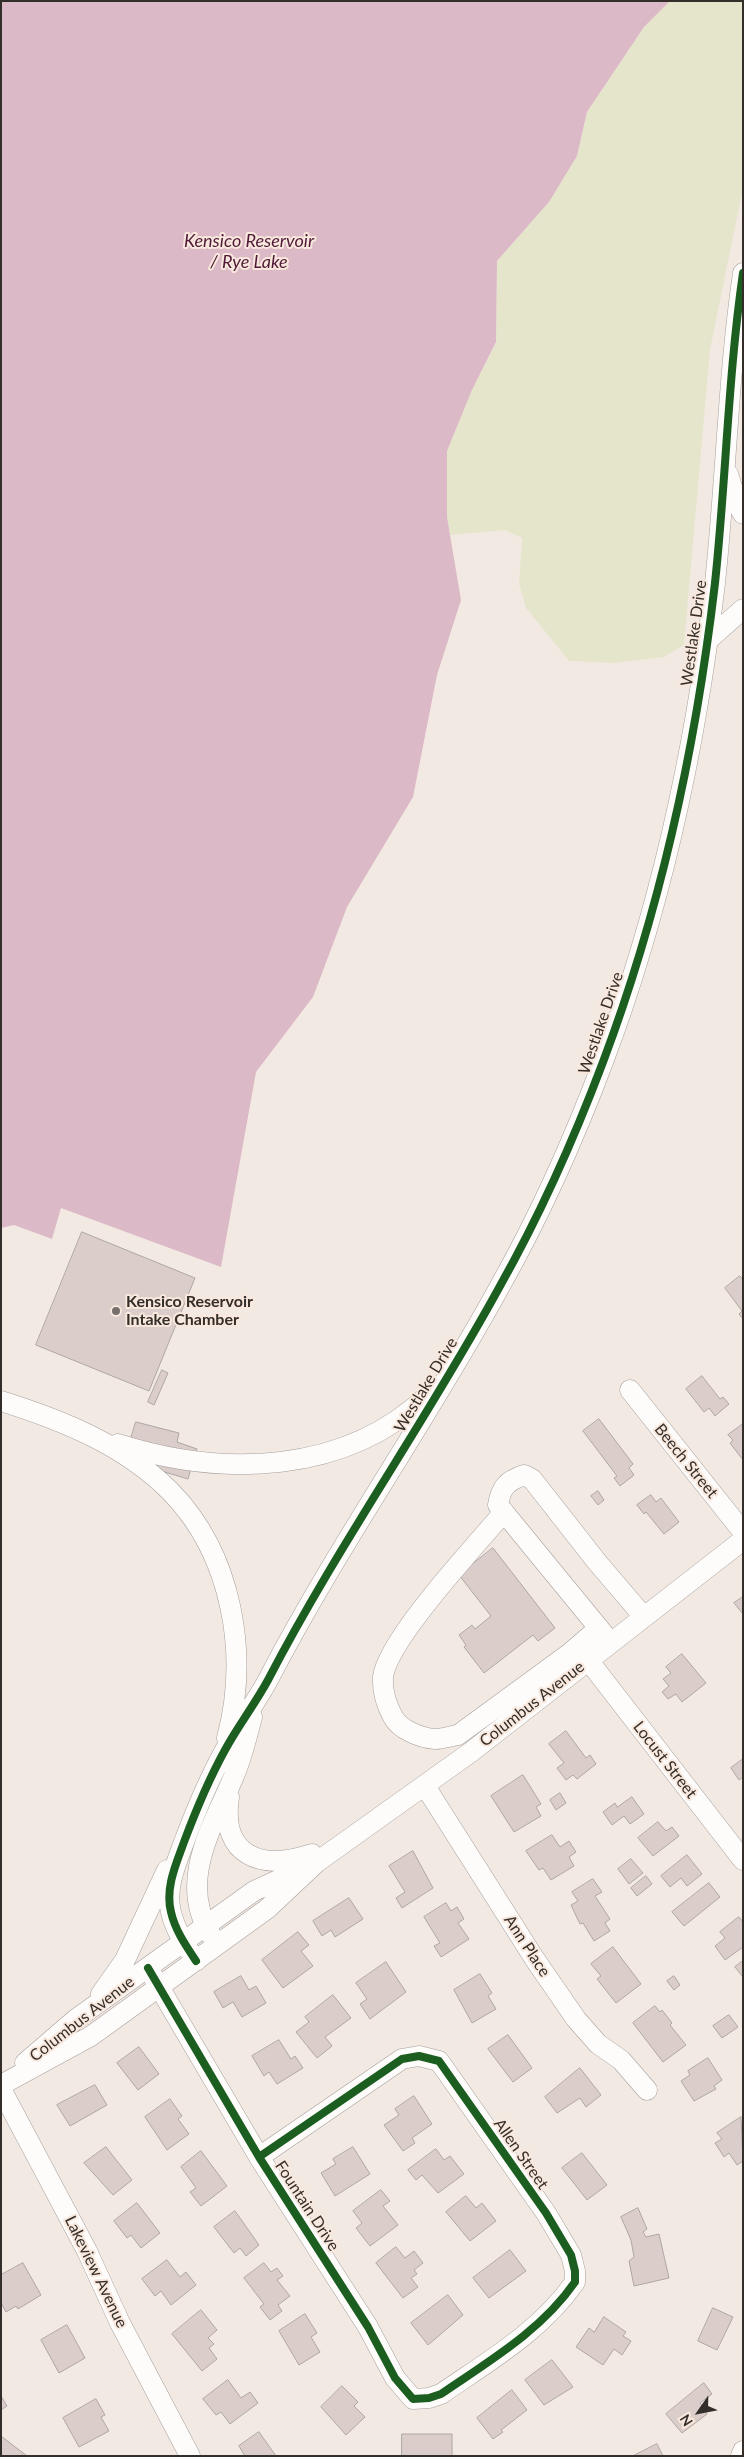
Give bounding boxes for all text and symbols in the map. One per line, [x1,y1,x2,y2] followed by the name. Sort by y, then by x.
[184,230,314,272] water label: Kensico Reservoir / Rye Lake
[677,579,711,687] street label: Westlake Drive
[575,969,627,1077] street label: Westlake Drive
[126,1292,253,1330] place label: Kensico Reservoir Intake Chamber
[110,1305,122,1317] marker: Kensico Reservoir Intake Chamber
[390,1334,462,1436] street label: Westlake Drive
[650,1420,722,1502] street label: Beech Street
[476,1657,588,1751] street label: Columbus Avenue
[629,1718,701,1802] street label: Locust Street
[500,1911,554,1981] street label: Ann Place
[26,1972,138,2066] street label: Columbus Avenue
[490,2115,552,2193] street label: Allen Street
[271,2157,343,2255] street label: Fountain Drive
[61,2213,131,2331] street label: Lakeview Avenue
[674,2387,724,2437] north arrow
[676,2411,696,2430] text: N

